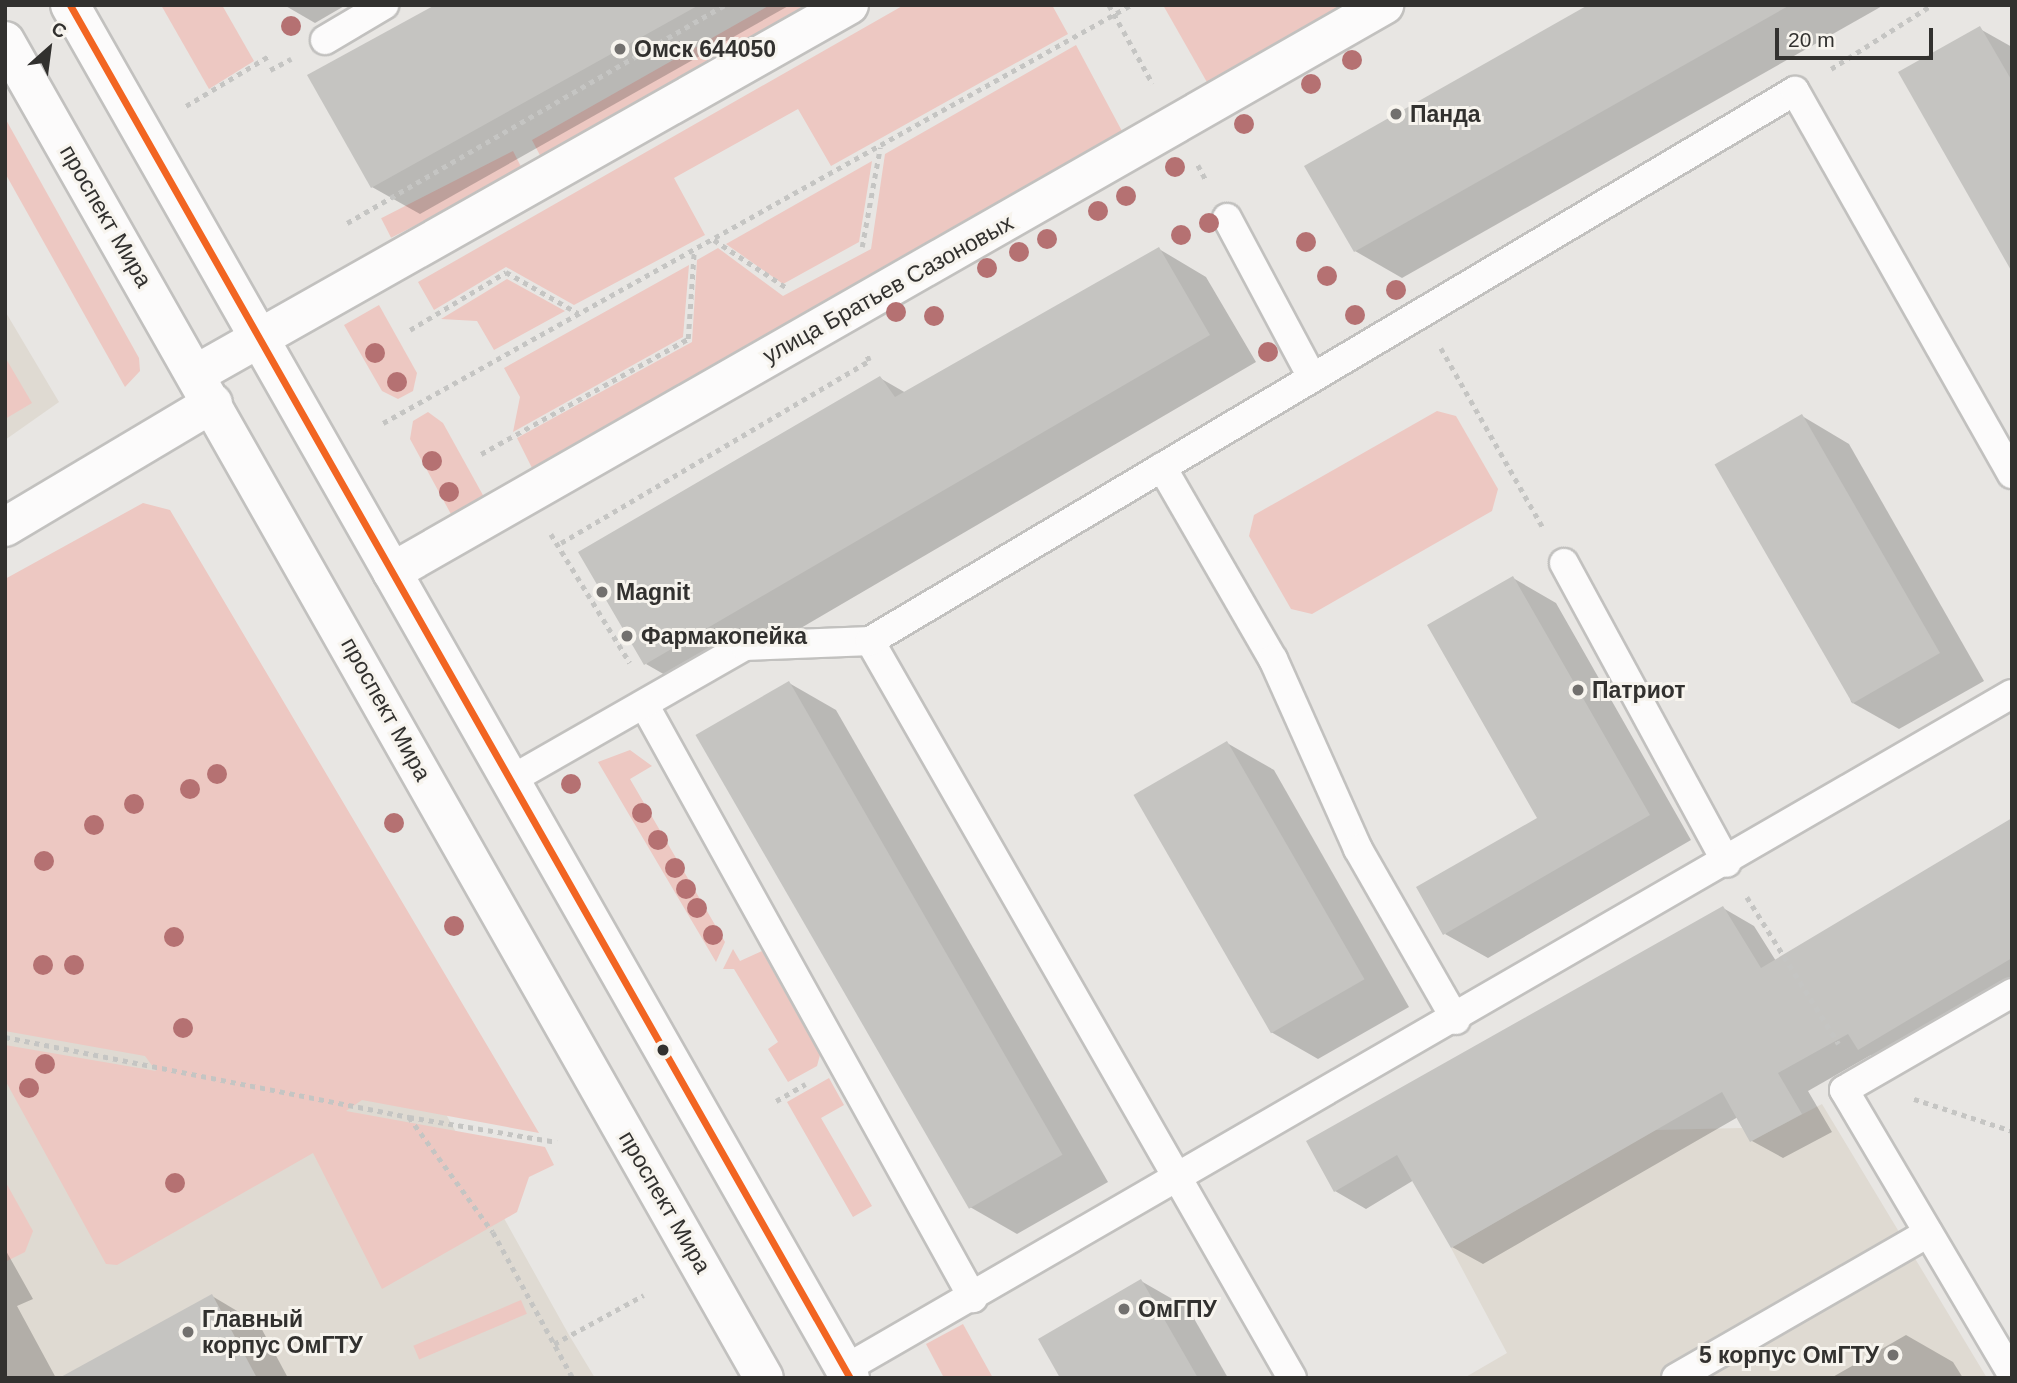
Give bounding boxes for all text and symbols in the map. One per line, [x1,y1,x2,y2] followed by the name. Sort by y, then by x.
[14,14,84,84] north arrow
[1779,14,1937,58] scale bar
[48,18,70,43] text: С
[1788,28,1835,51] text: 20 m
[634,35,776,63] place label: Омск 644050
[612,41,628,57] marker: Омск 644050
[1410,100,1481,128] place label: Панда
[1388,106,1404,122] marker: Панда
[54,140,158,292] street label: проспект Мира
[758,209,1018,369] street label: улица Братьев Сазоновых
[616,578,690,606] place label: Magnit
[594,584,610,600] marker: Magnit
[641,622,807,650] place label: Фармакопейка
[619,628,635,644] marker: Фармакопейка
[335,633,437,785] street label: проспект Мира
[1592,676,1686,704] place label: Патриот
[1570,682,1586,698] marker: Патриот
[656,1043,670,1057] unlabelled marker
[613,1126,717,1278] street label: проспект Мира
[1138,1295,1217,1323] place label: ОмГПУ
[1116,1301,1132,1317] marker: ОмГПУ
[202,1305,363,1359] place label: Главный корпус ОмГТУ
[180,1324,196,1340] marker: Главный корпус ОмГТУ
[1699,1341,1879,1369] place label: 5 корпус ОмГТУ
[1885,1347,1901,1363] marker: 5 корпус ОмГТУ

